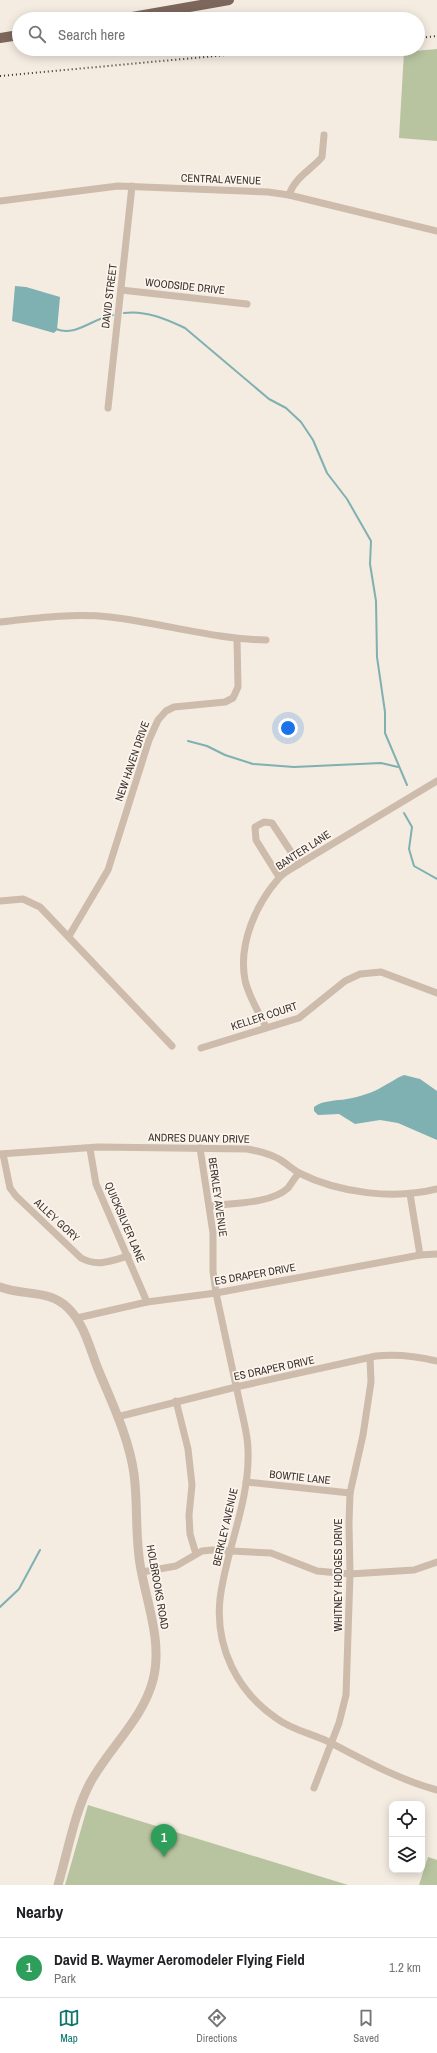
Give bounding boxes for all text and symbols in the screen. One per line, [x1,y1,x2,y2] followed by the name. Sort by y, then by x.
[12,12,425,56] search box
[26,23,48,45] icon: search
[58,24,125,45] text: Search here
[181,171,261,187] street label: CENTRAL AVENUE
[98,262,120,329] street label: DAVID STREET
[144,275,226,297] street label: WOODSIDE DRIVE
[278,718,298,738] your location
[112,719,152,803] street label: NEW HAVEN DRIVE
[273,827,333,873] street label: BANTER LANE
[229,999,299,1033] street label: KELLER COURT
[147,1130,250,1146] street label: ANDRES DUANY DRIVE
[206,1156,230,1238] street label: BERKLEY AVENUE
[102,1180,148,1264] street label: QUICKSILVER LANE
[31,1195,83,1245] street label: ALLEY GORY
[213,1260,297,1288] street label: ES DRAPER DRIVE
[232,1353,316,1383] street label: ES DRAPER DRIVE
[269,1467,331,1487] street label: BOWTIE LANE
[209,1486,241,1568] street label: BERKLEY AVENUE
[331,1518,345,1632] street label: WHITNEY HODGES DRIVE
[144,1544,172,1630] street label: HOLBROOKS ROAD
[389,1801,425,1873] map controls
[389,1801,425,1837] button: locate
[151,1824,177,1857] pin: 1
[389,1837,425,1873] button: layers
[16,1900,63,1923] text: Nearby
[54,1949,305,1970] text: David B. Waymer Aeromodeler Flying Field
[26,1959,32,1976] text: 1
[389,1959,421,1976] text: 1.2 km
[54,1970,76,1987] text: Park
[58,2007,80,2045] tab: Map
[196,2007,237,2045] tab: Directions
[353,2007,379,2045] tab: Saved

